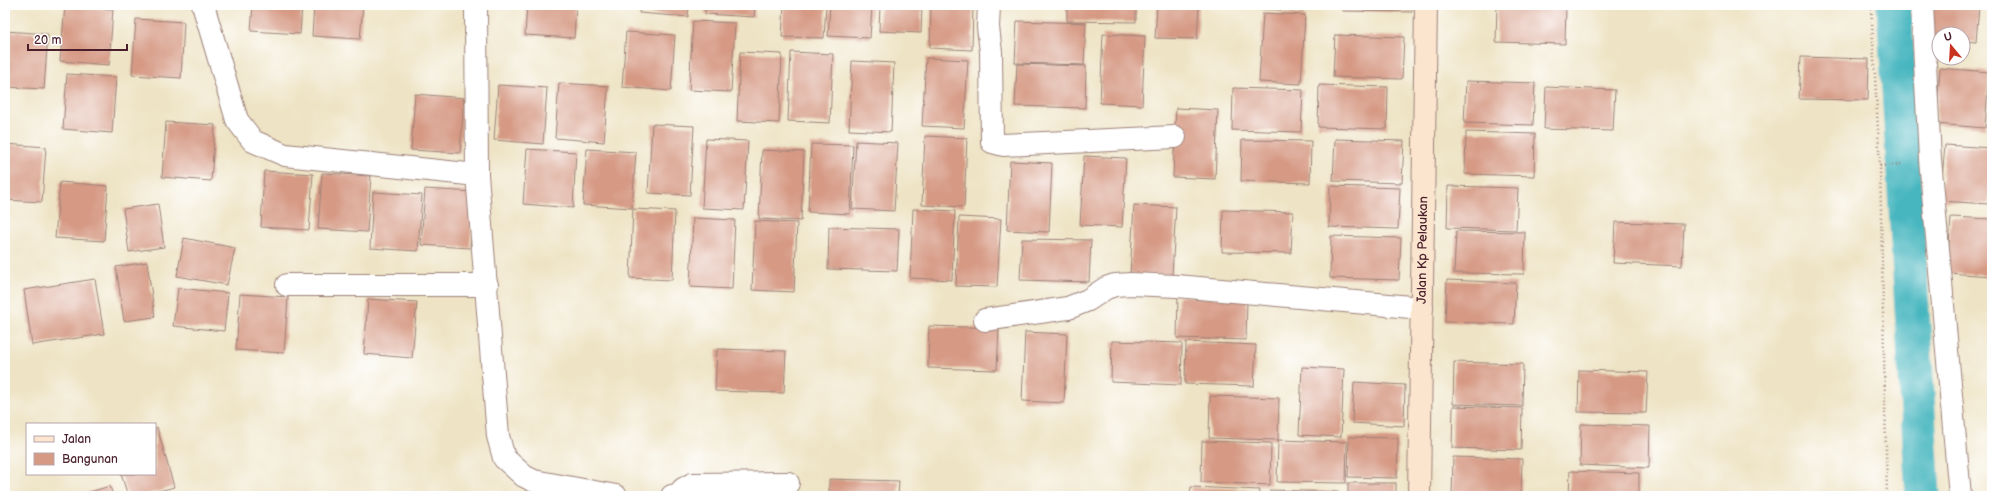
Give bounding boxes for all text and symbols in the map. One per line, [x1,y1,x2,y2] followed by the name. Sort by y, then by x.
[28,26,127,52] scale bar
[1931,26,1971,66] north arrow
[1942,30,1954,44] text: U
[34,33,61,48] text: 20 m
[1414,196,1431,304] street label: Jalan Kp Pelaukan
[26,423,156,475] legend
[62,432,91,447] text: Jalan
[62,452,118,467] text: Bangunan

